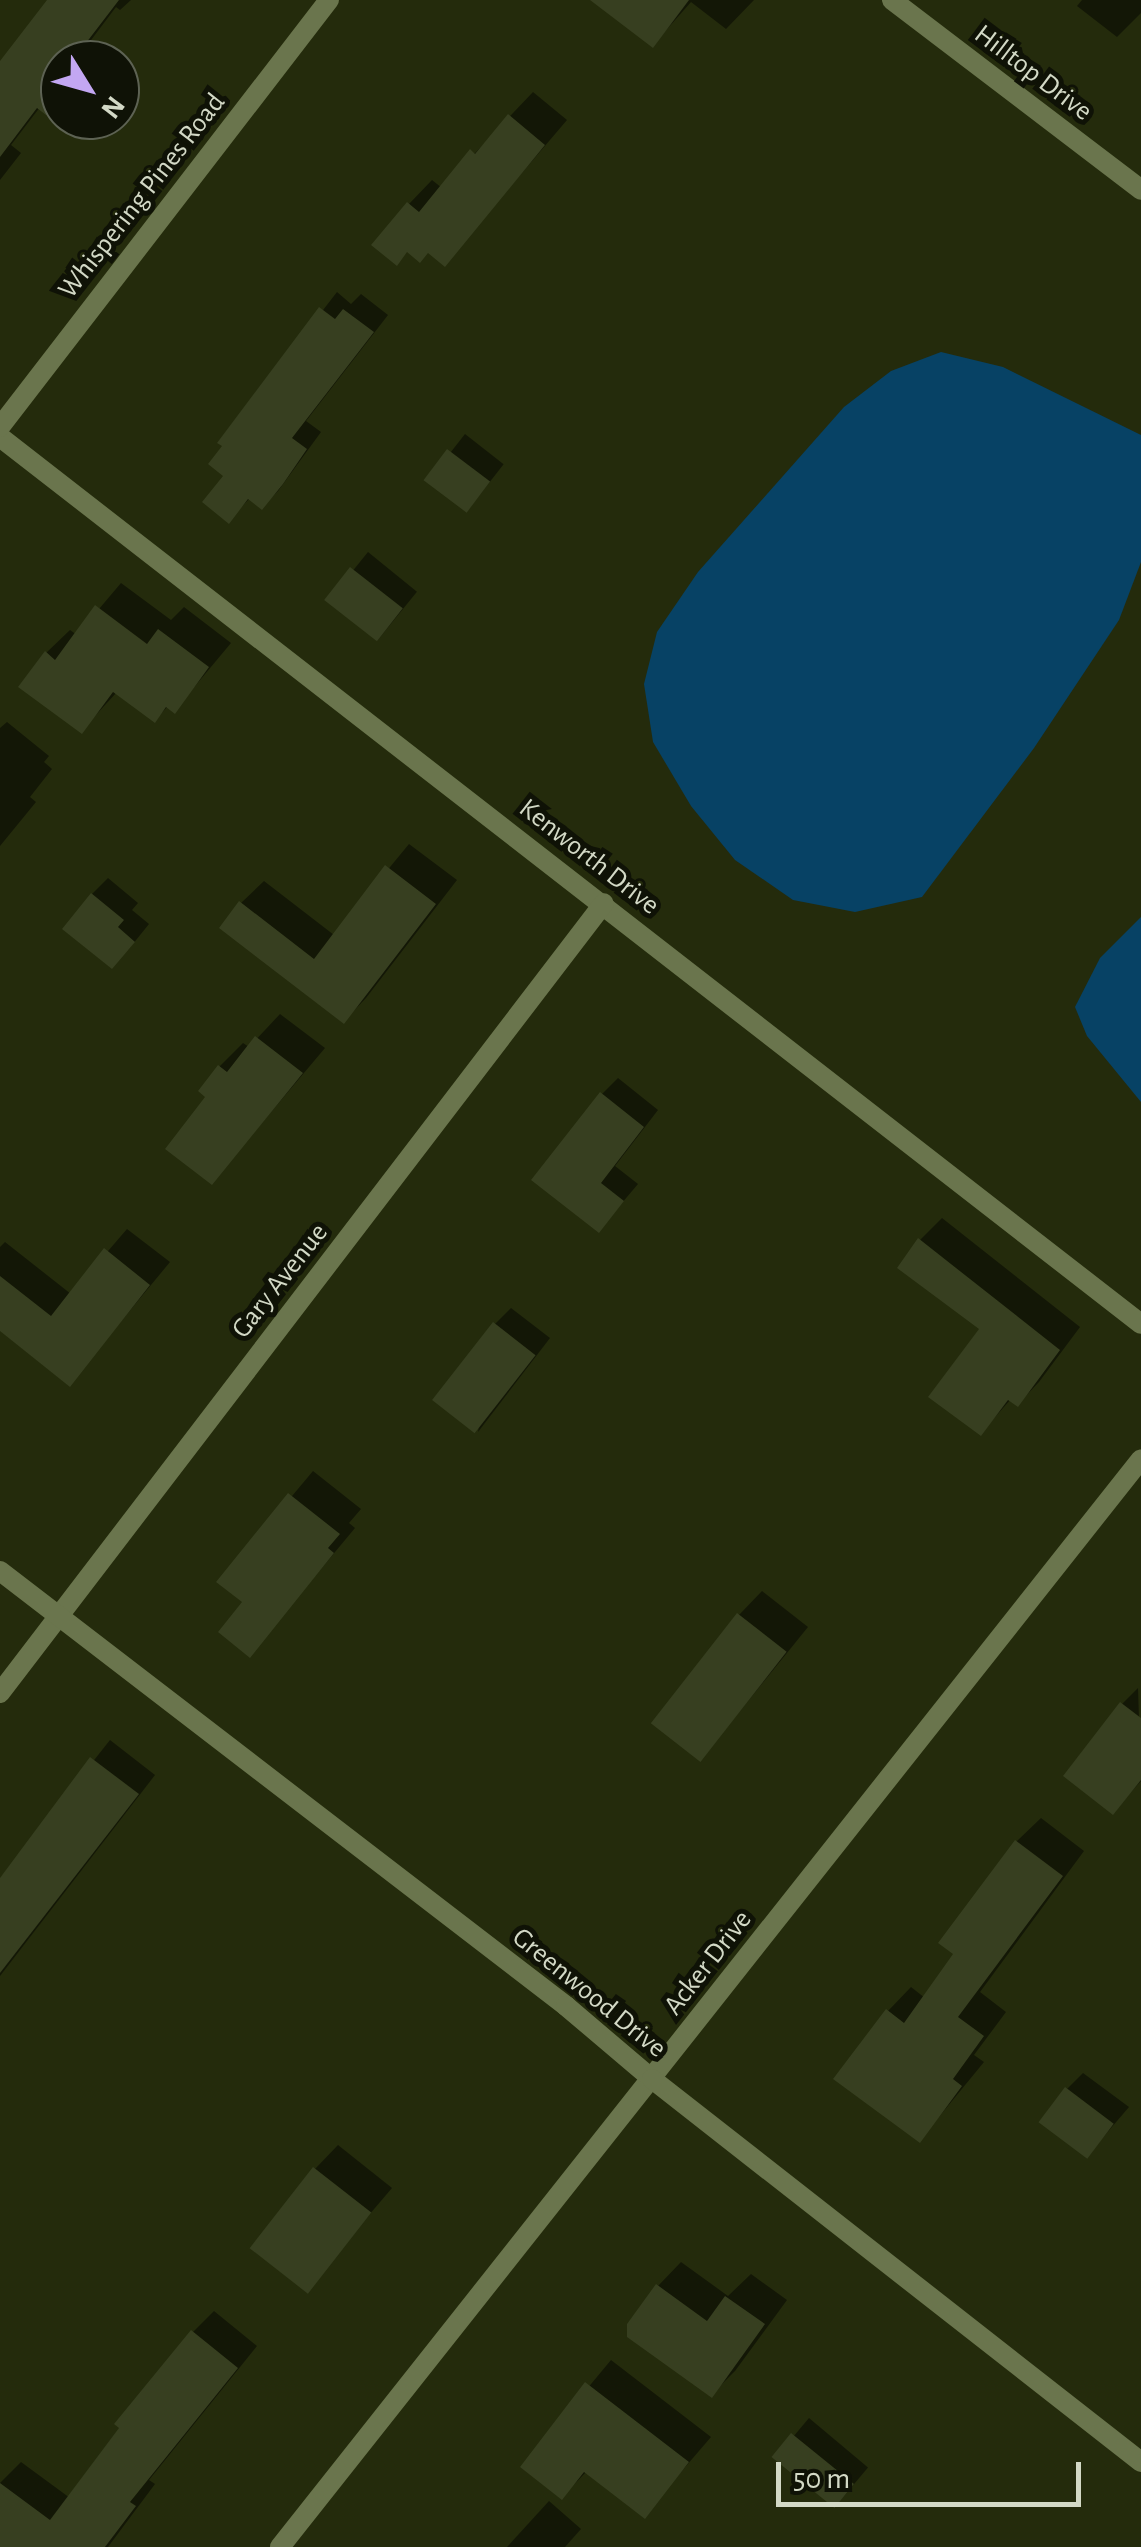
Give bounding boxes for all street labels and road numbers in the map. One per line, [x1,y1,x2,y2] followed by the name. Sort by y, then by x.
[967,18,1099,128] street label: Hilltop Drive
[51,87,233,305] street label: Whispering Pines Road
[512,792,666,922] street label: Kenworth Drive
[225,1217,335,1345] street label: Gary Avenue
[657,1904,759,2022] street label: Acker Drive
[505,1921,673,2065] street label: Greenwood Drive

